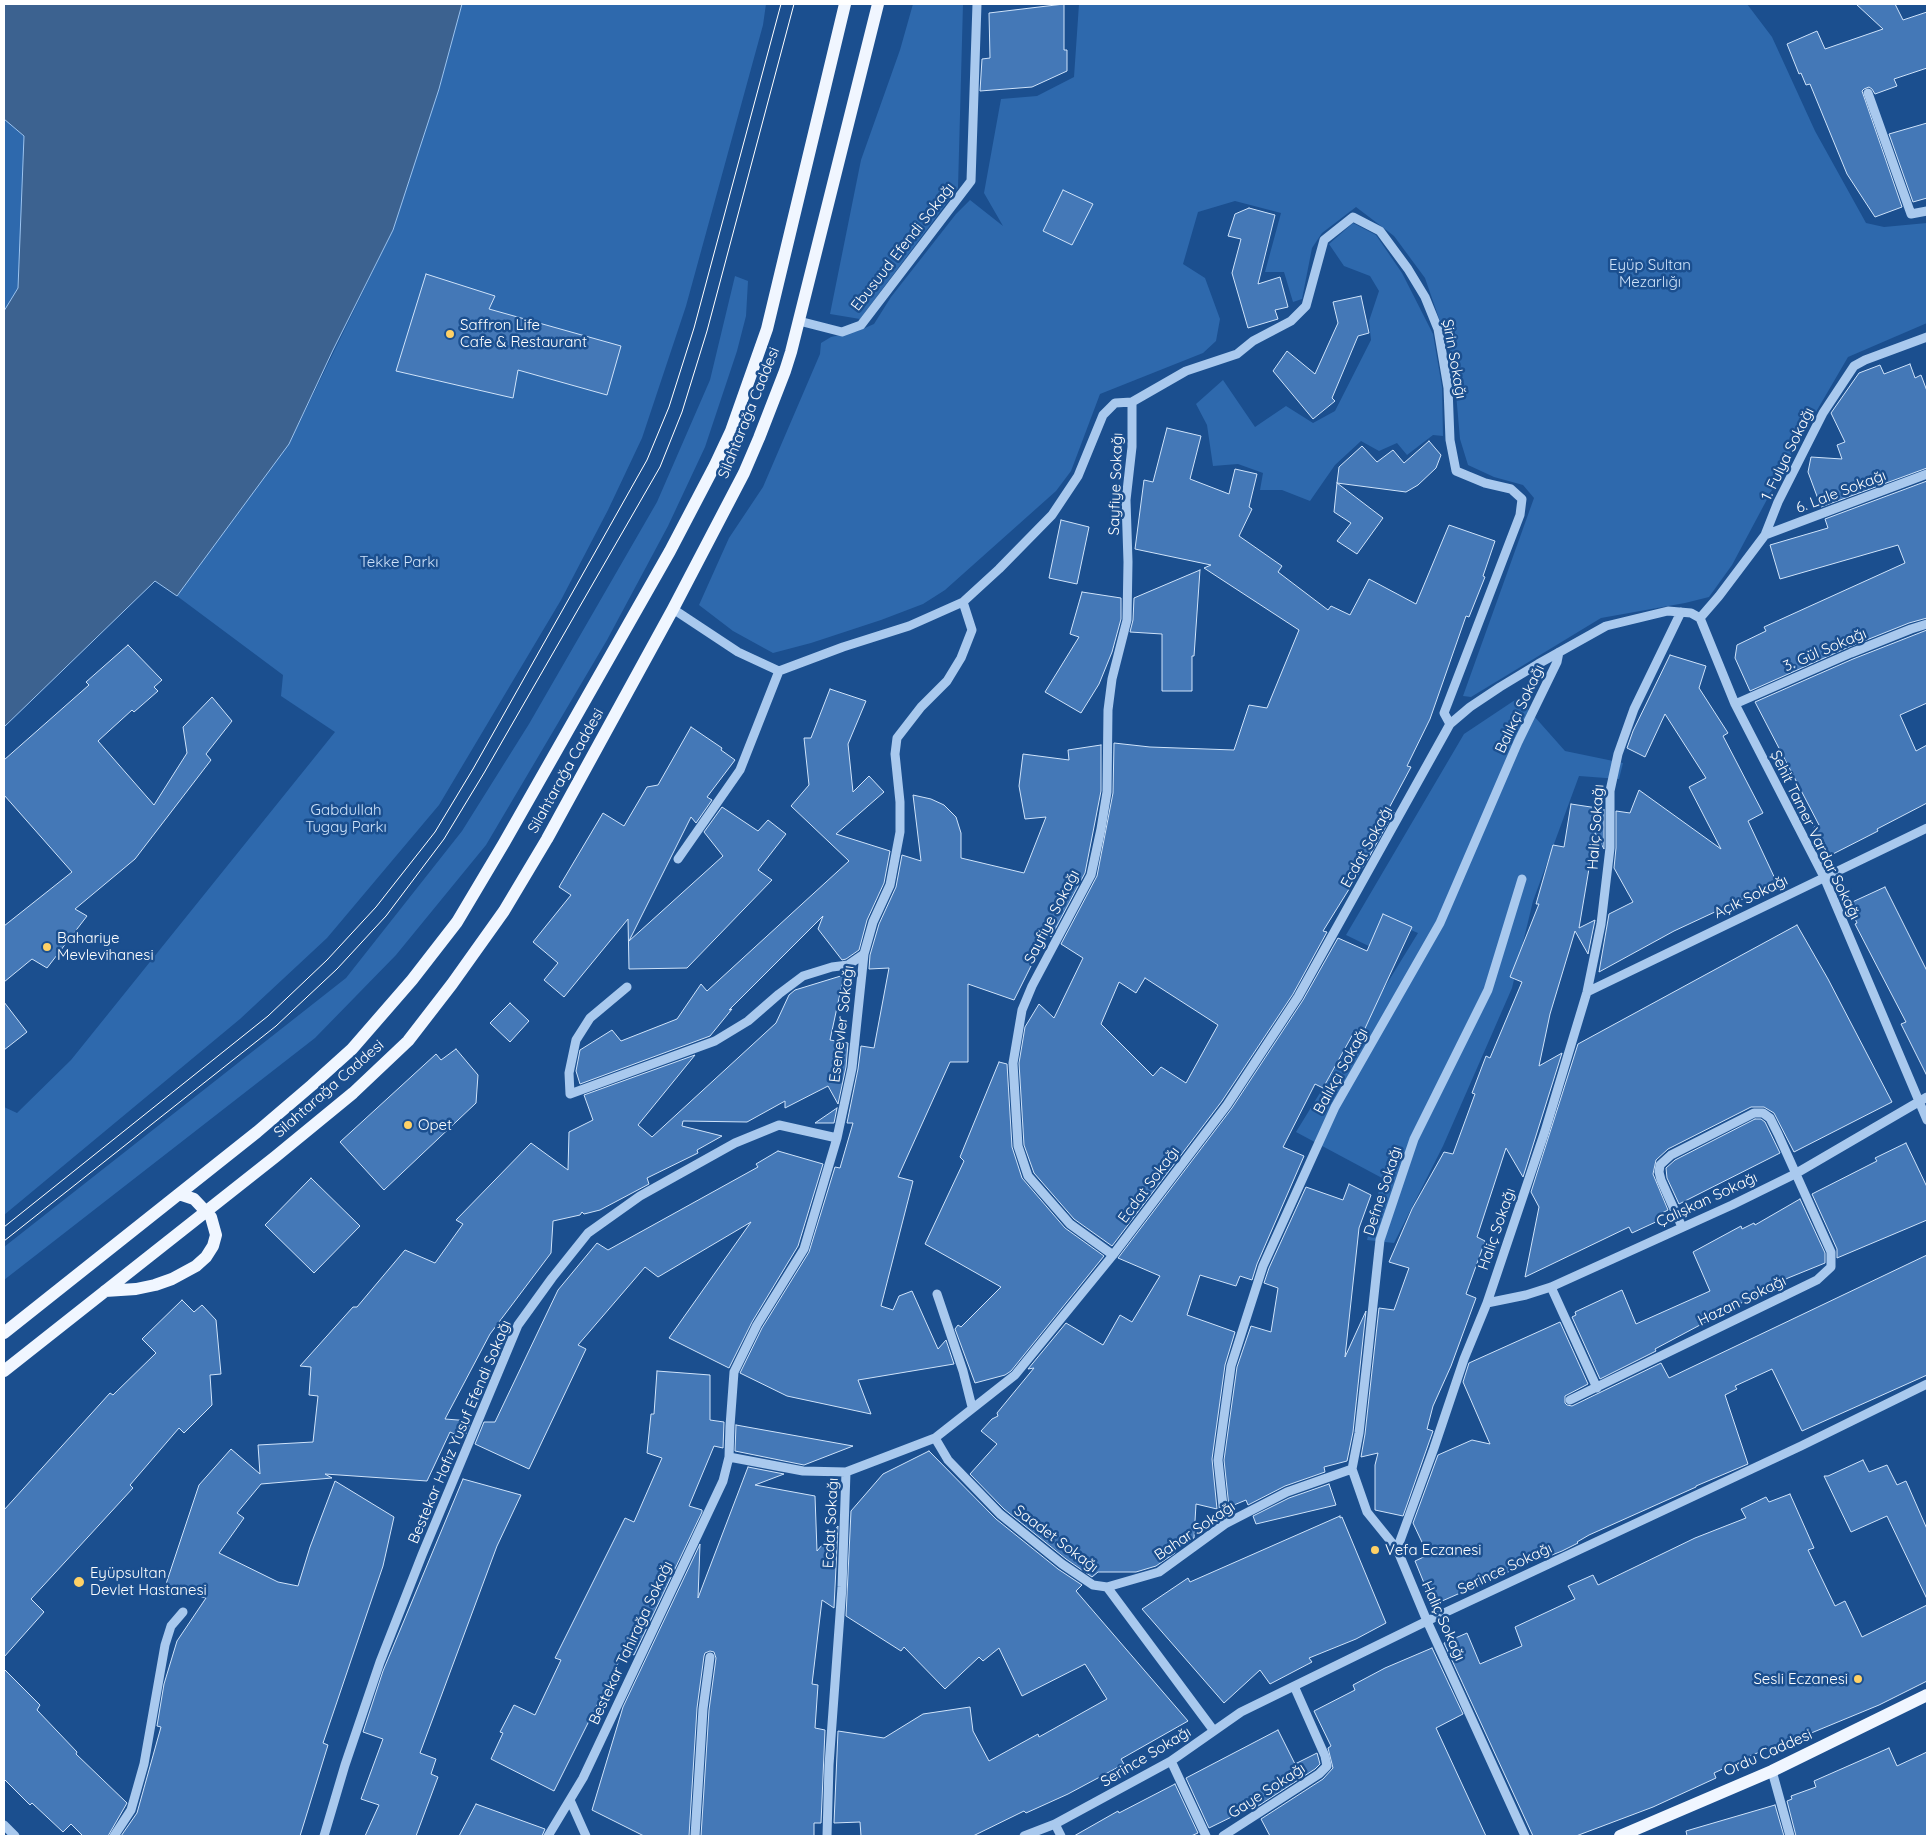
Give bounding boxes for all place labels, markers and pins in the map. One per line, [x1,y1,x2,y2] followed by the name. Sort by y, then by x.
[460,316,587,351] place label: Saffron Life Cafe & Restaurant
[444,328,456,340] marker: Saffron Life Cafe & Restaurant
[57,929,154,964] place label: Bahariye Mevlevihanesi
[41,941,53,953] marker: Bahariye Mevlevihanesi
[418,1116,452,1134] place label: Opet
[402,1119,414,1131] marker: Opet
[1385,1541,1482,1559] place label: Vefa Eczanesi
[1369,1544,1381,1556] marker: Vefa Eczanesi
[90,1564,207,1599] place label: Eyüpsultan Devlet Hastanesi
[72,1575,86,1589] marker: Eyüpsultan Devlet Hastanesi
[1753,1670,1848,1688] place label: Sesli Eczanesi
[1852,1673,1864,1685] marker: Sesli Eczanesi

